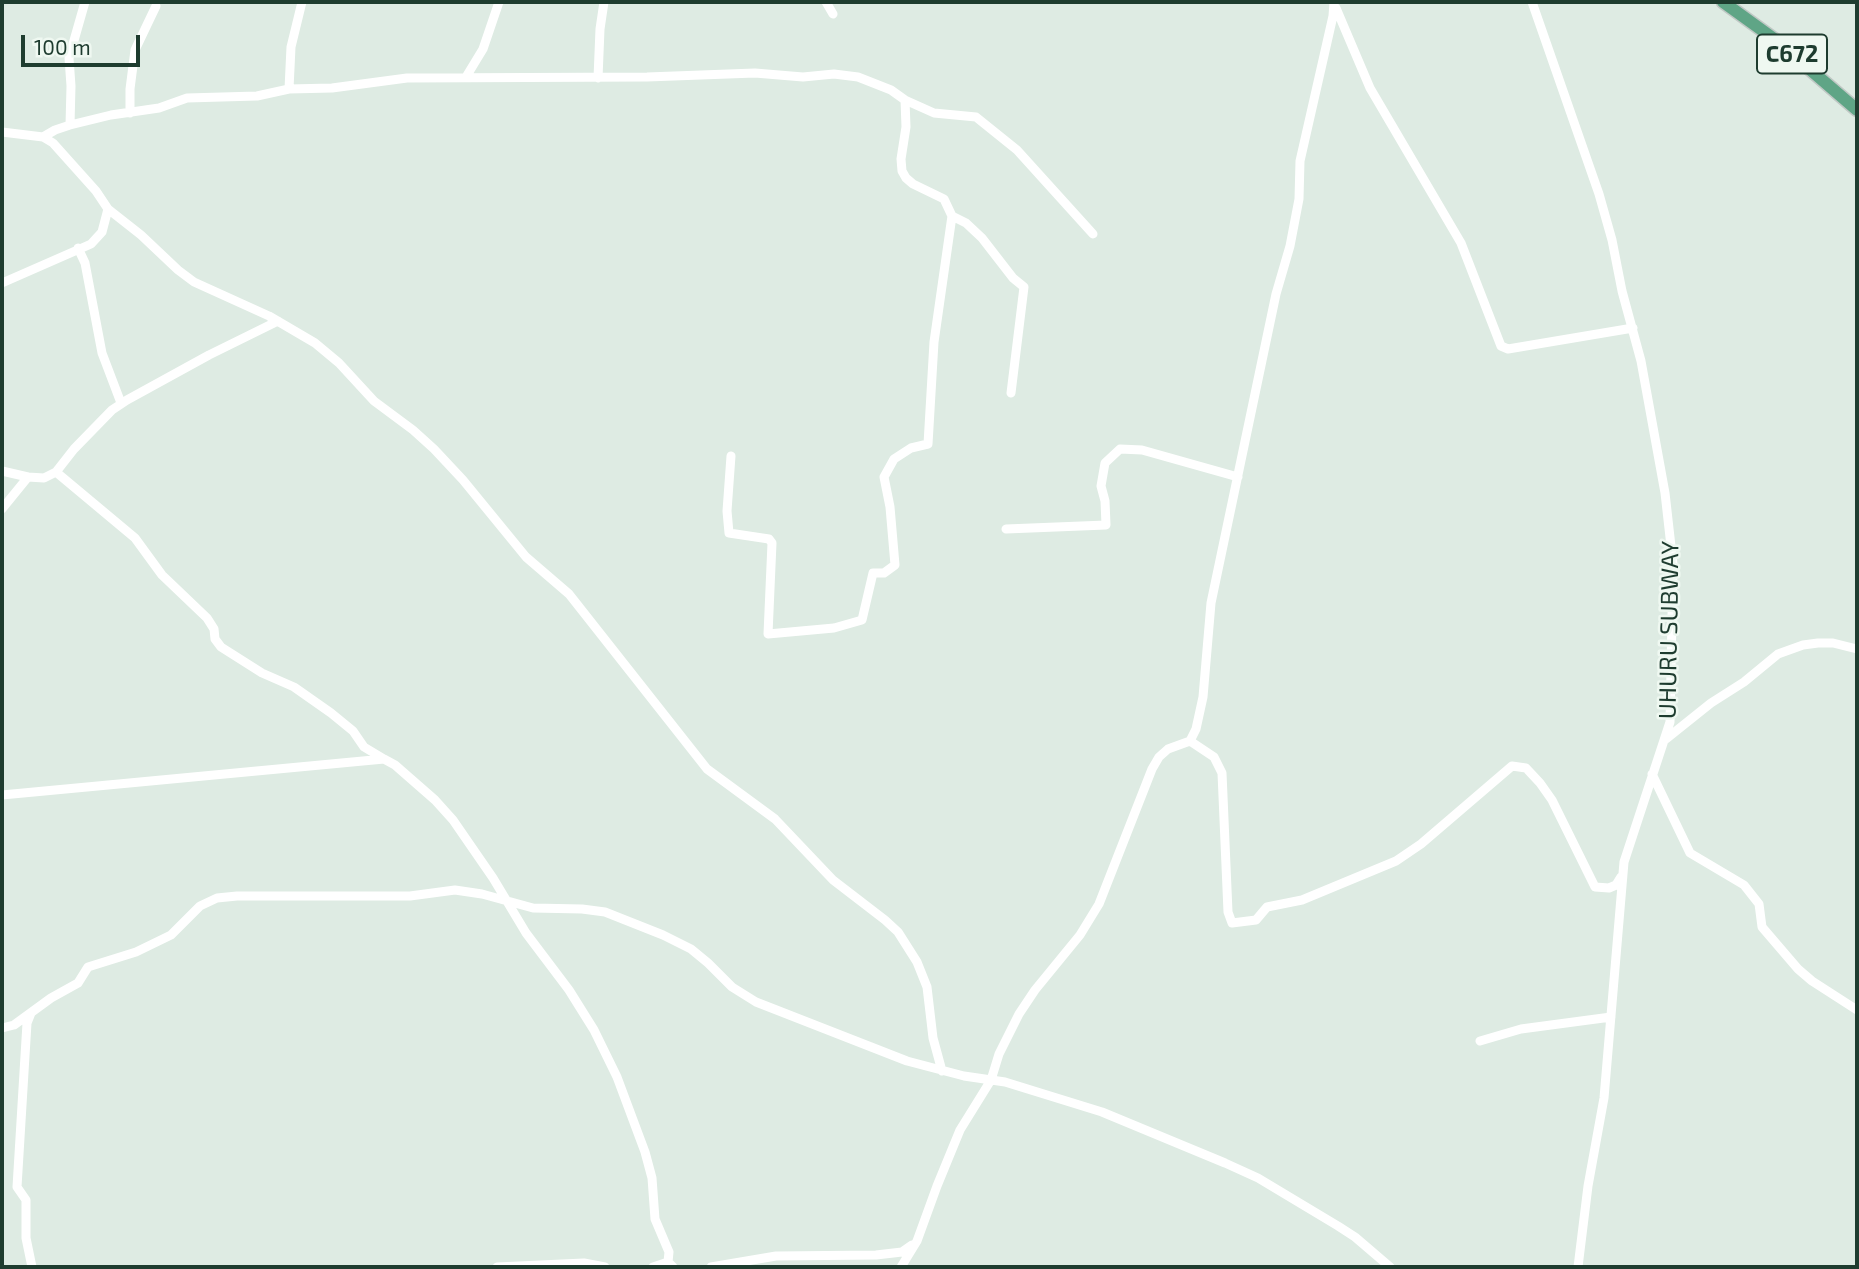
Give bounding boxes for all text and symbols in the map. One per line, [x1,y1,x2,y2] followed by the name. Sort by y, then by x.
[24,21,144,65] scale bar
[34,34,91,59] text: 100 m
[1757,34,1827,74] road number: C672
[1653,541,1685,719] street label: UHURU SUBWAY

